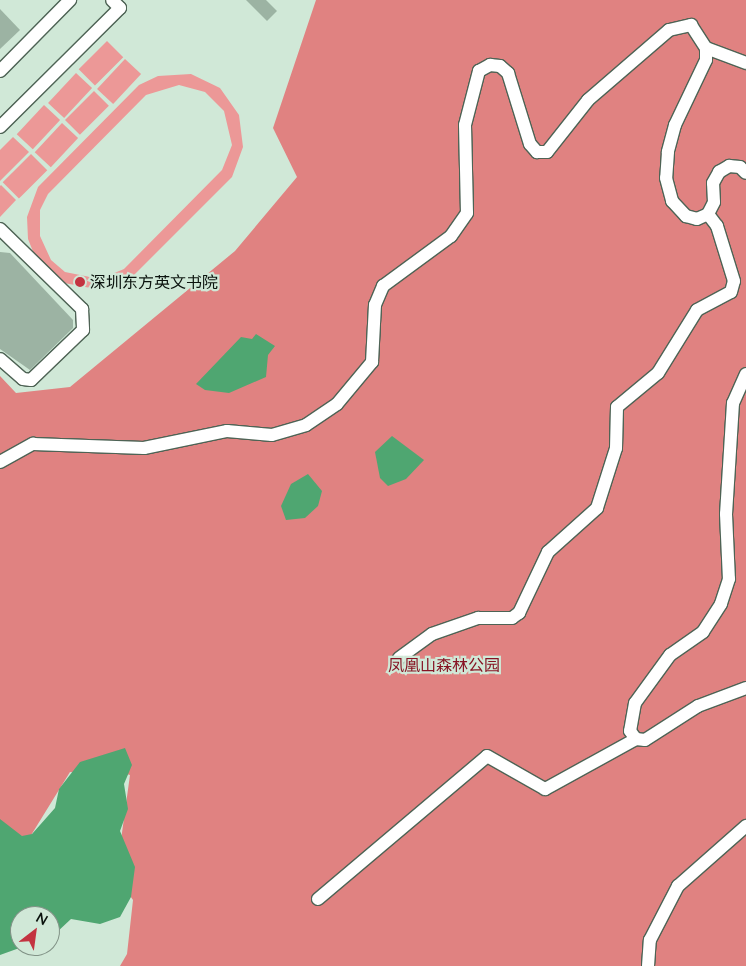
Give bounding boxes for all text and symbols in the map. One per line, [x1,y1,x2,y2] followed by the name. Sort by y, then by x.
[90,272,218,292] place label: 深圳东方英文书院
[74,276,86,288] marker: 深圳东方英文书院
[388,655,500,675] park label: 凤凰山森林公园
[10,906,60,956] north arrow
[33,908,51,928] text: N

